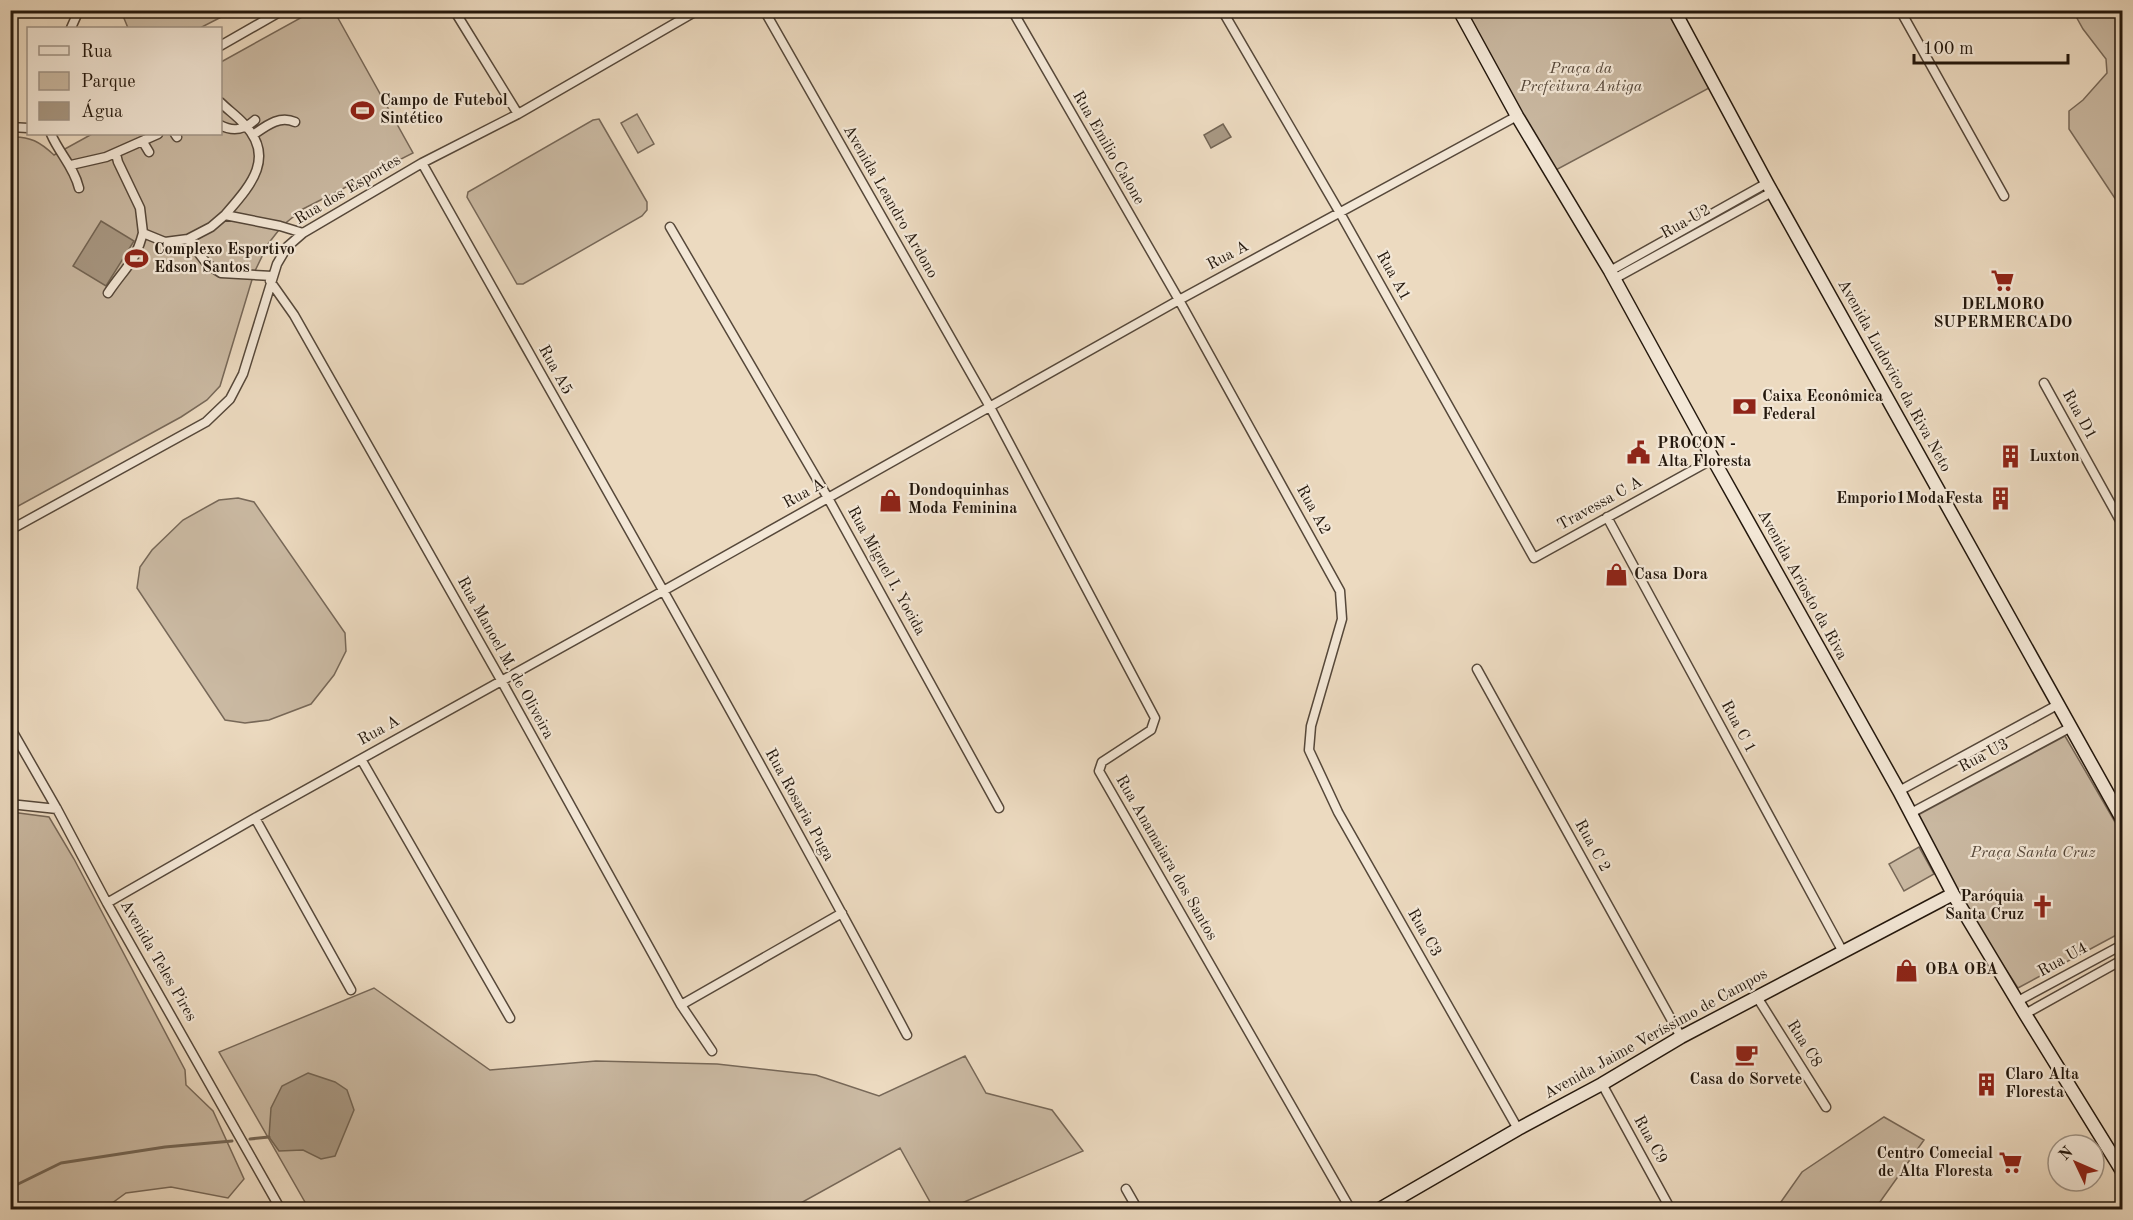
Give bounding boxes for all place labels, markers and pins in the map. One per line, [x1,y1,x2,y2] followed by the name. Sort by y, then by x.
[380,93,508,127] place label: Campo de Futebol Sintético
[349,97,375,123] sports icon: Campo de Futebol Sintético
[154,242,295,276] place label: Complexo Esportivo Edson Santos
[123,246,149,272] sports icon: Complexo Esportivo Edson Santos
[1990,267,2016,293] supermarket icon: DELMORO SUPERMERCADO
[1934,297,2072,331] place label: DELMORO SUPERMERCADO
[1762,389,1883,423] place label: Caixa Econômica Federal
[1731,393,1757,419] bank icon: Caixa Econômica Federal
[1657,436,1751,470] place label: PROCON - Alta Floresta
[1626,440,1652,466] public building icon: PROCON - Alta Floresta
[1998,444,2024,470] building icon: Luxton
[2029,449,2080,465] place label: Luxton
[908,483,1017,517] place label: Dondoquinhas Moda Feminina
[1988,486,2014,512] building icon: Emporio1ModaFesta
[877,487,903,513] shop icon: Dondoquinhas Moda Feminina
[1836,491,1983,507] place label: Emporio1ModaFesta
[1603,562,1629,588] shop icon: Casa Dora
[1634,567,1708,583] place label: Casa Dora
[1945,889,2024,923] place label: Paróquia Santa Cruz
[2029,893,2055,919] church icon: Paróquia Santa Cruz
[1894,957,1920,983] shop icon: OBA OBA
[1925,962,1998,978] place label: OBA OBA
[1733,1042,1759,1068] cafe icon: Casa do Sorvete
[2005,1067,2079,1101] place label: Claro Alta Floresta
[1974,1071,2000,1097] building icon: Claro Alta Floresta
[1690,1072,1802,1088] place label: Casa do Sorvete
[1876,1146,1993,1180] place label: Centro Comecial de Alta Floresta
[1998,1150,2024,1176] supermarket icon: Centro Comecial de Alta Floresta

